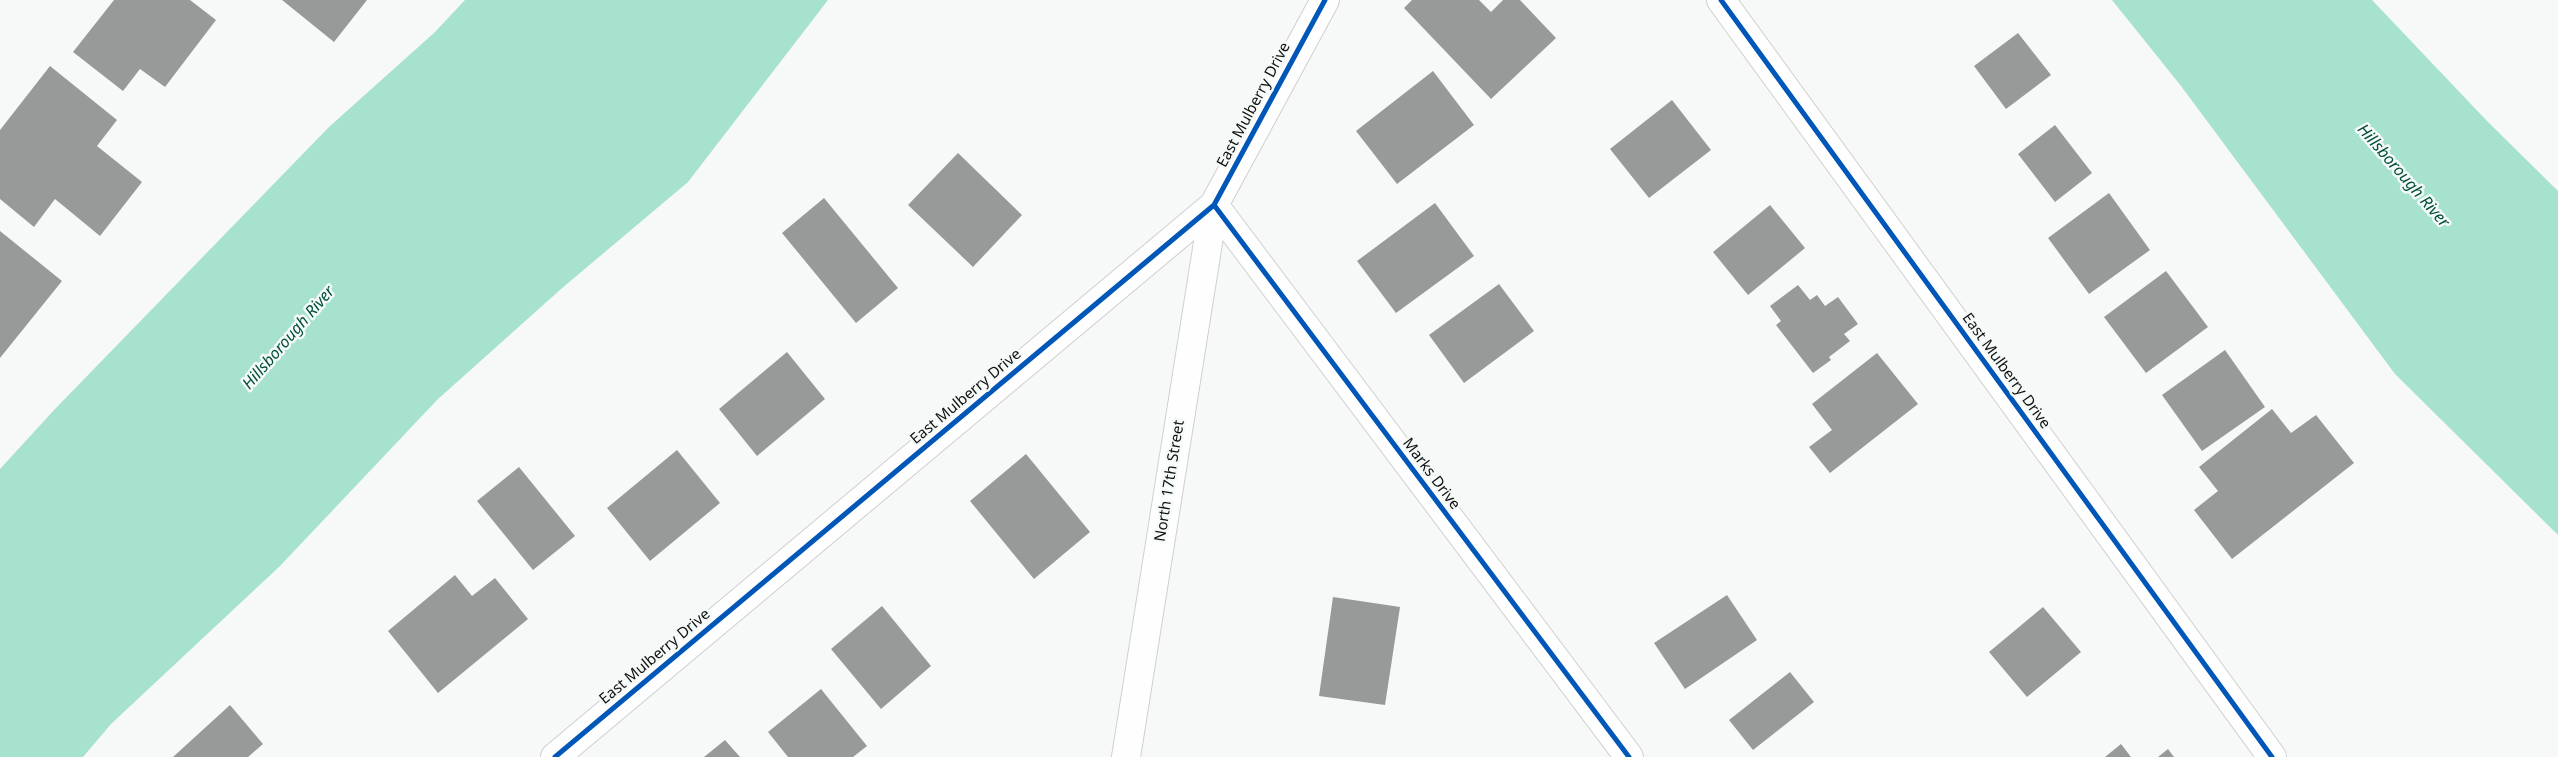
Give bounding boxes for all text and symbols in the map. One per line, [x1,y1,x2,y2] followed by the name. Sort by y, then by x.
[1213,40,1295,170] street label: East Mulberry Drive
[2353,120,2453,232] water label: Hillsborough River
[239,282,339,394] water label: Hillsborough River
[1958,310,2054,432] street label: East Mulberry Drive
[907,346,1025,448] street label: East Mulberry Drive
[1151,419,1189,543] street label: North 17th Street
[1398,435,1464,513] street label: Marks Drive
[596,606,714,708] street label: East Mulberry Drive

